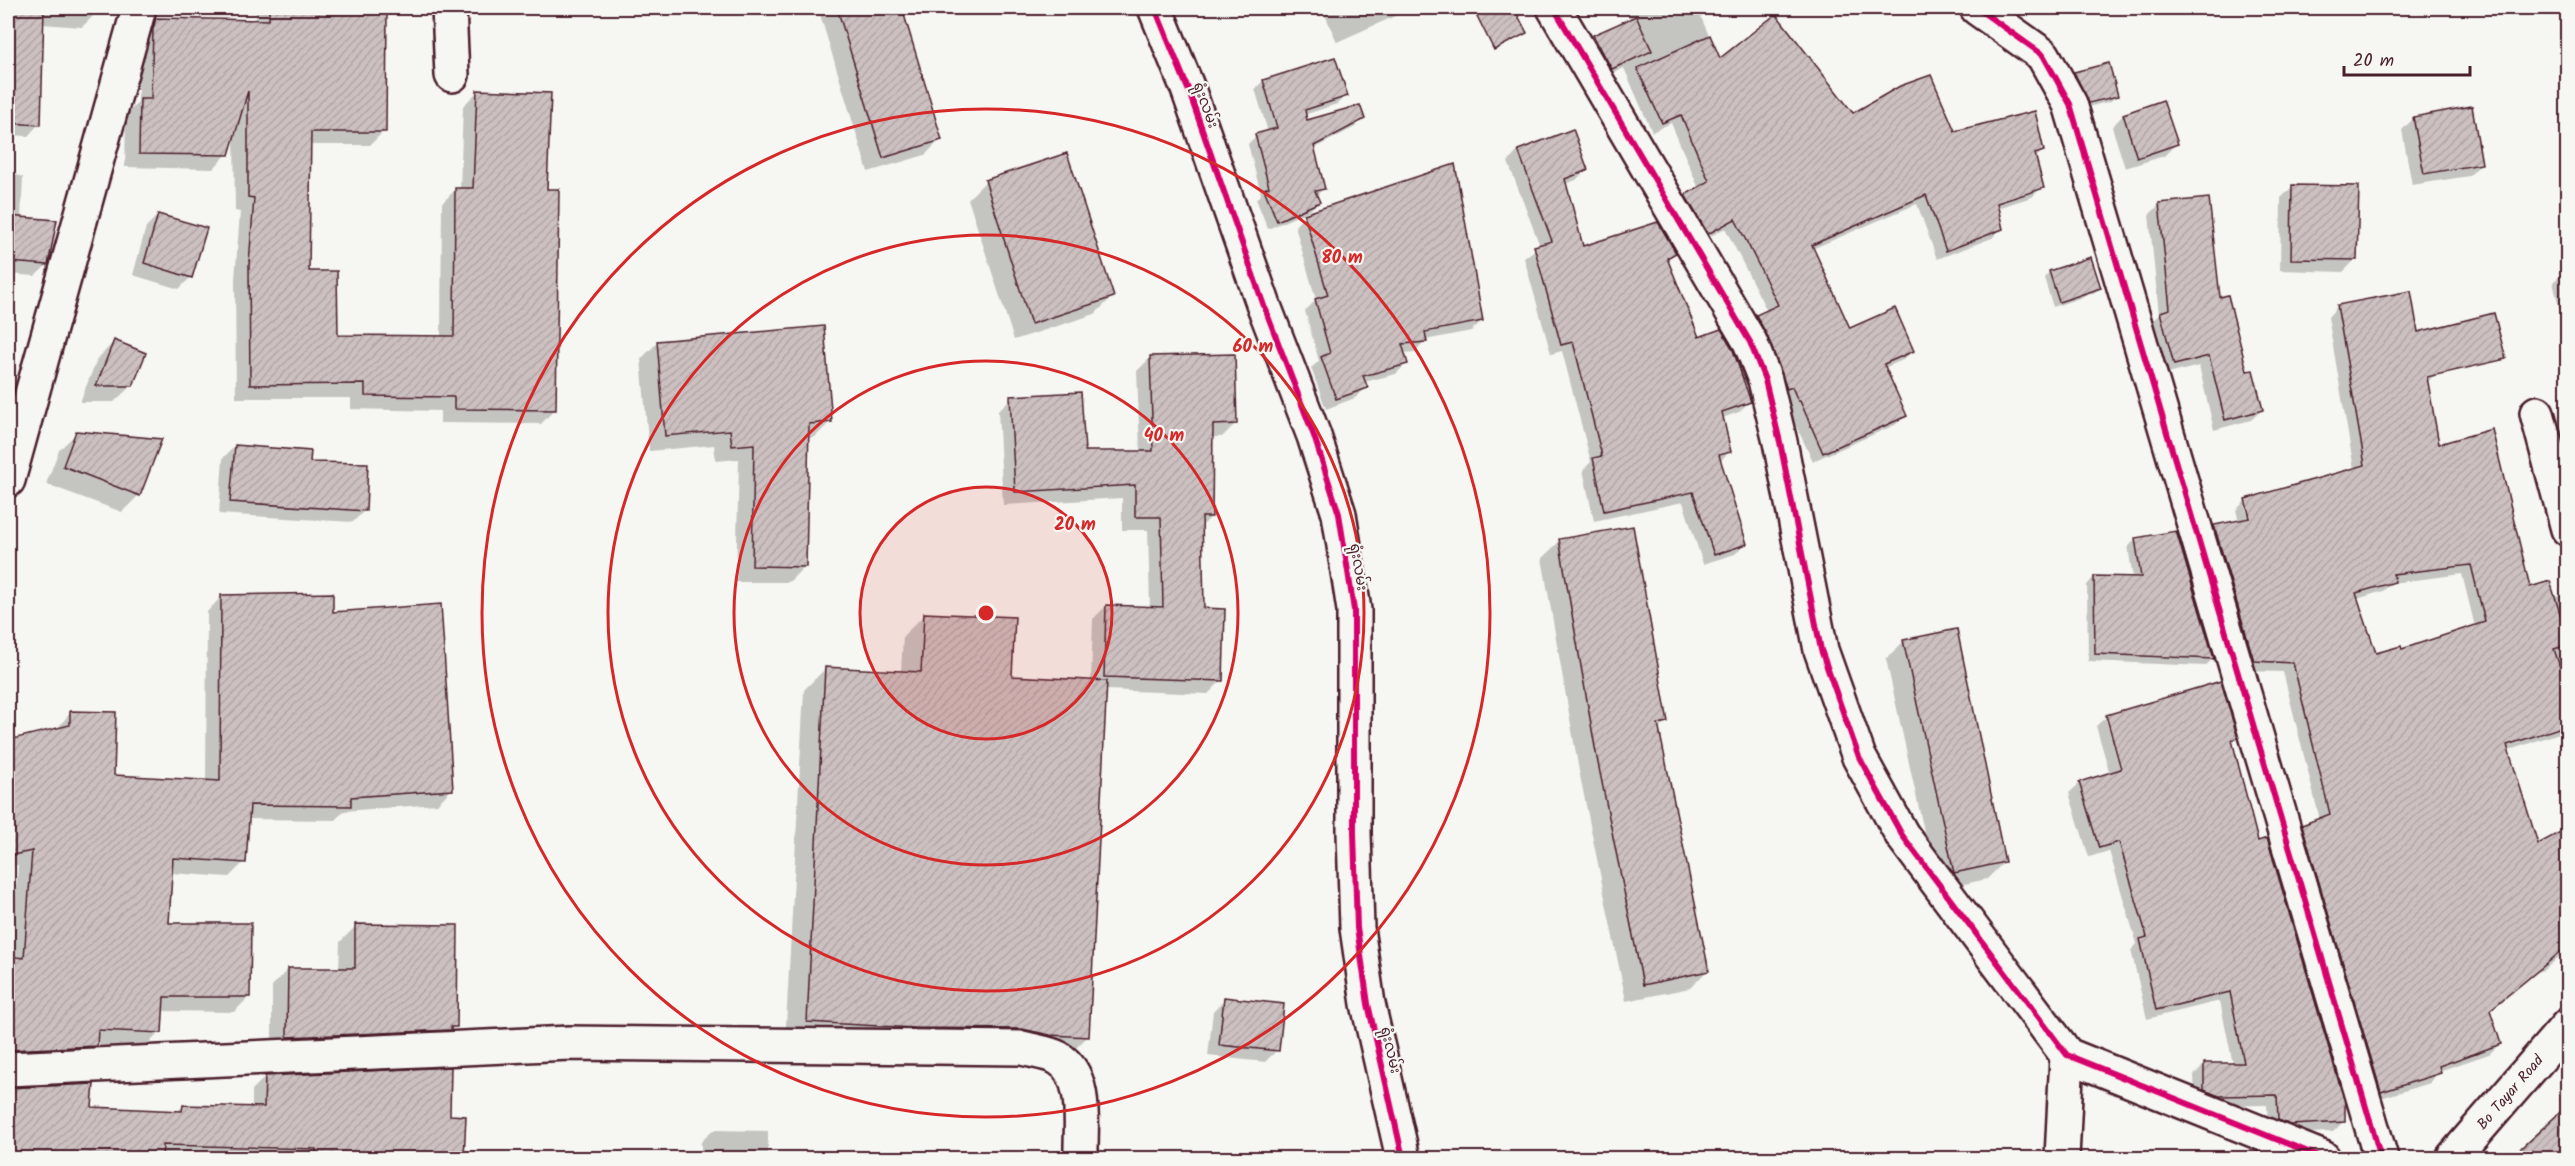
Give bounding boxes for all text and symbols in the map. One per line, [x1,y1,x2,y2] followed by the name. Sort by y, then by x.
[2344,39,2470,77] scale bar
[2353,47,2394,76] text: 20 m
[1186,79,1224,132] street label: ရုံးလမ်း
[1321,244,1363,273] text: 80 m
[1233,333,1274,362] text: 60 m
[1144,422,1185,451] text: 40 m
[1054,511,1096,540] text: 20 m
[1342,542,1374,593] street label: ရုံးလမ်း
[976,603,996,623] centre of rings
[1373,1024,1407,1076] street label: ရုံးလမ်း
[2471,1050,2550,1136] street label: Bo Tayar Road

